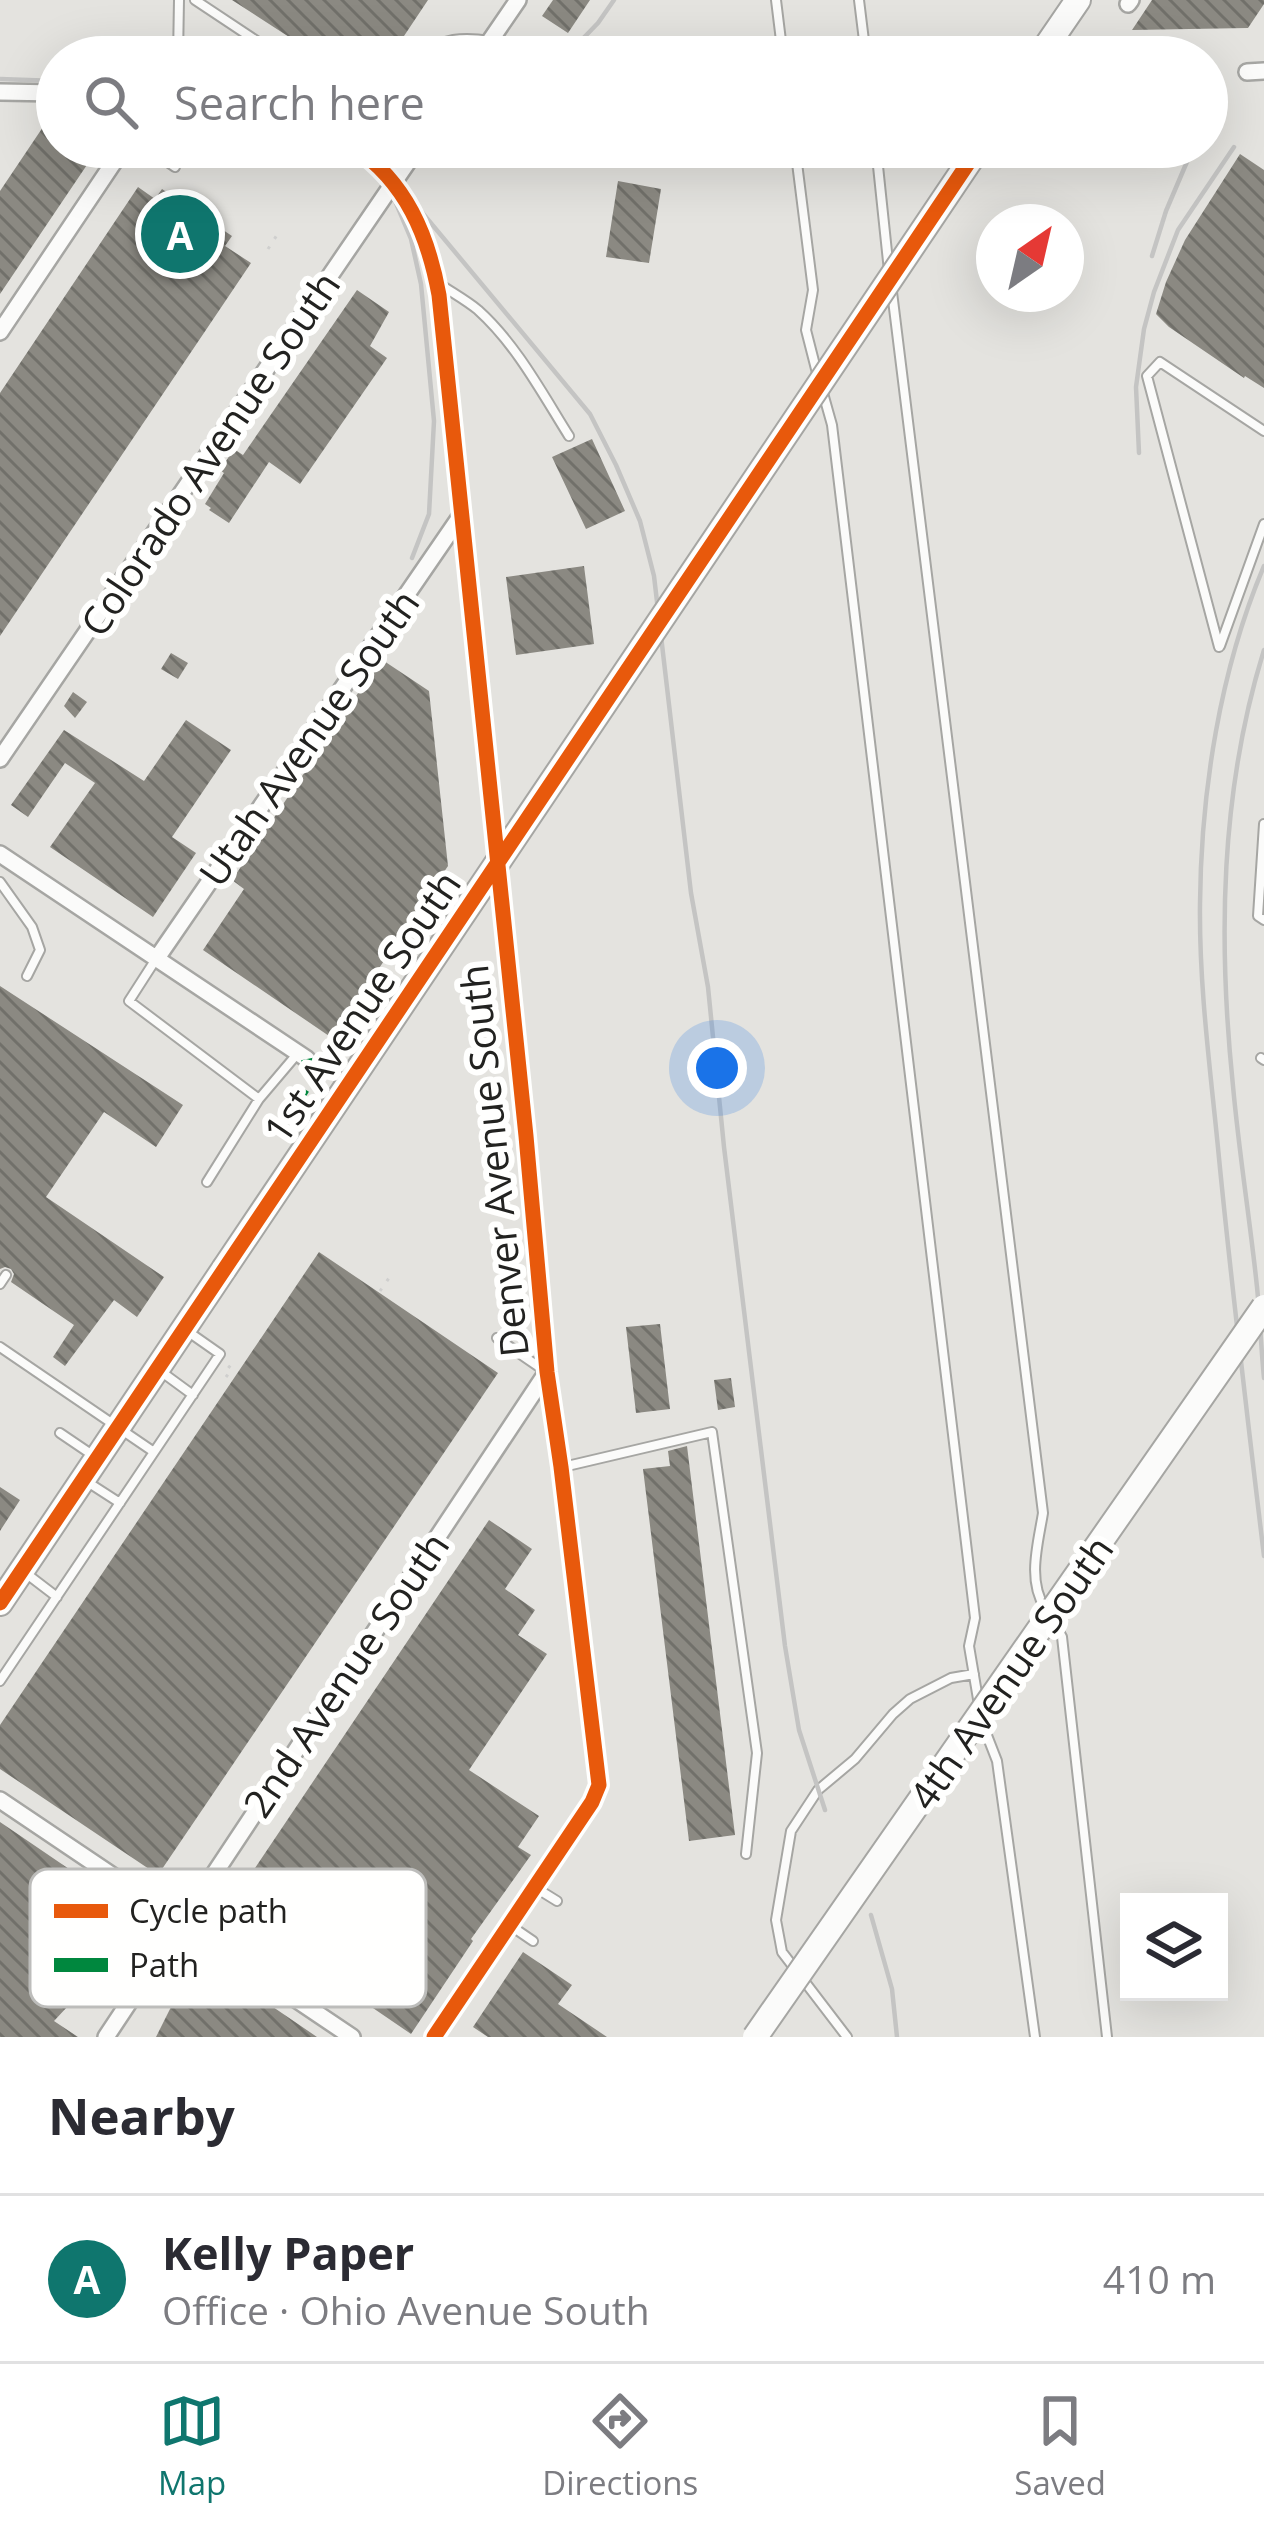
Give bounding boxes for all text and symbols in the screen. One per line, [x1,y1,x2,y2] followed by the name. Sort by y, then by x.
[36,36,1228,168] search box
[78,69,144,135] icon: search
[174,72,425,133] text: Search here
[141,189,219,279] pin: A
[976,204,1084,312] north arrow
[67,260,351,646] street label: Colorado Avenue South
[186,578,430,896] street label: Utah Avenue South
[250,860,472,1152] street label: 1st Avenue South
[446,962,540,1360] street label: Denver Avenue South
[687,1038,747,1098] your location
[230,1521,460,1827] street label: 2nd Avenue South
[896,1525,1124,1819] street label: 4th Avenue South
[30,1869,426,2007] legend
[129,1888,288,1933] text: Cycle path
[1120,1893,1228,2001] map controls
[1120,1893,1228,2001] button: layers
[129,1942,199,1987] text: Path
[48,2080,235,2150] text: Nearby
[162,2222,414,2283] text: Kelly Paper
[74,2252,100,2305] text: A
[1103,2252,1216,2305] text: 410 m
[162,2283,650,2336] text: Office · Ohio Avenue South
[158,2388,226,2505] tab: Map
[542,2388,698,2505] tab: Directions
[1014,2388,1106,2505] tab: Saved

